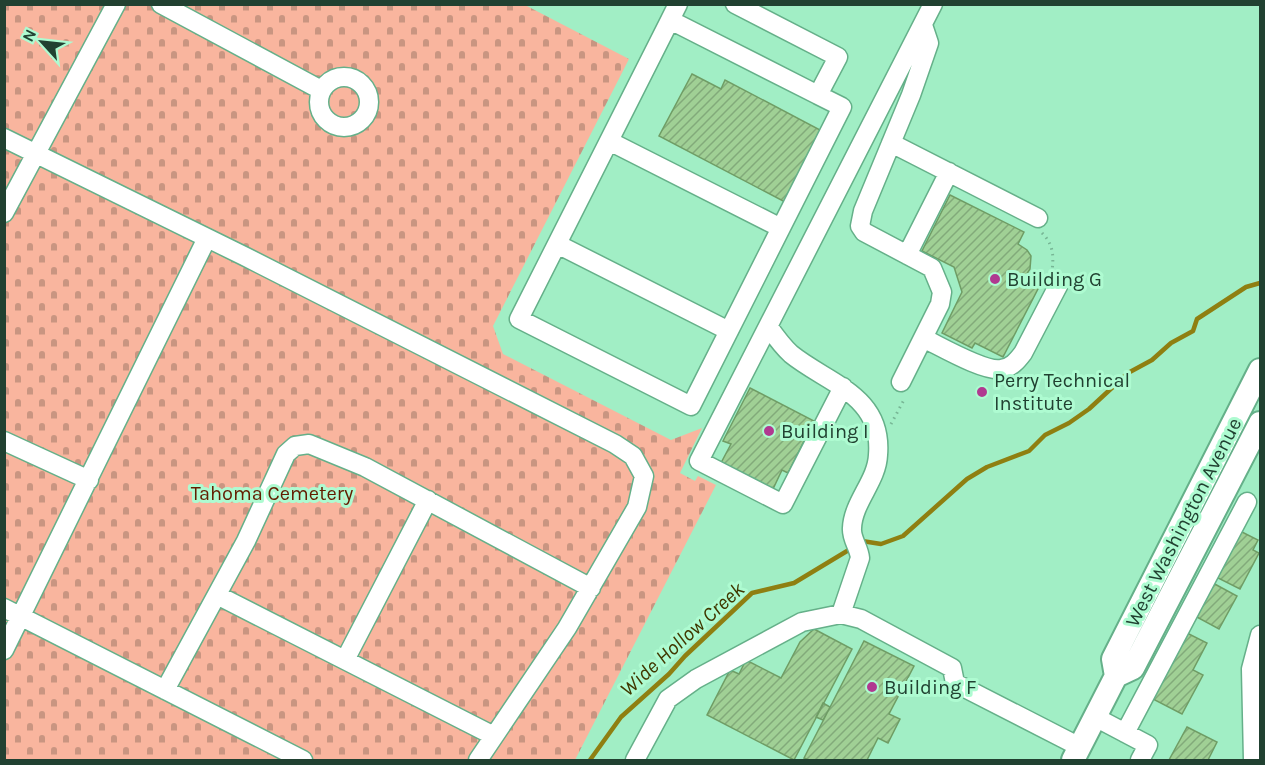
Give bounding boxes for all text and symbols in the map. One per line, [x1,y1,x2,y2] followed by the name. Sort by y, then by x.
[12,12,72,72] north arrow
[18,26,40,45] text: N
[1007,268,1102,291] place label: Building G
[988,272,1002,286] marker: Building G
[994,369,1130,415] place label: Perry Technical Institute
[975,385,989,399] marker: Perry Technical Institute
[1121,414,1246,631] street label: West Washington Avenue
[781,420,869,443] place label: Building I
[762,424,776,438] marker: Building I
[191,482,353,505] park label: Tahoma Cemetery
[615,577,749,701] water label: Wide Hollow Creek
[884,676,977,699] place label: Building F
[865,680,879,694] marker: Building F

